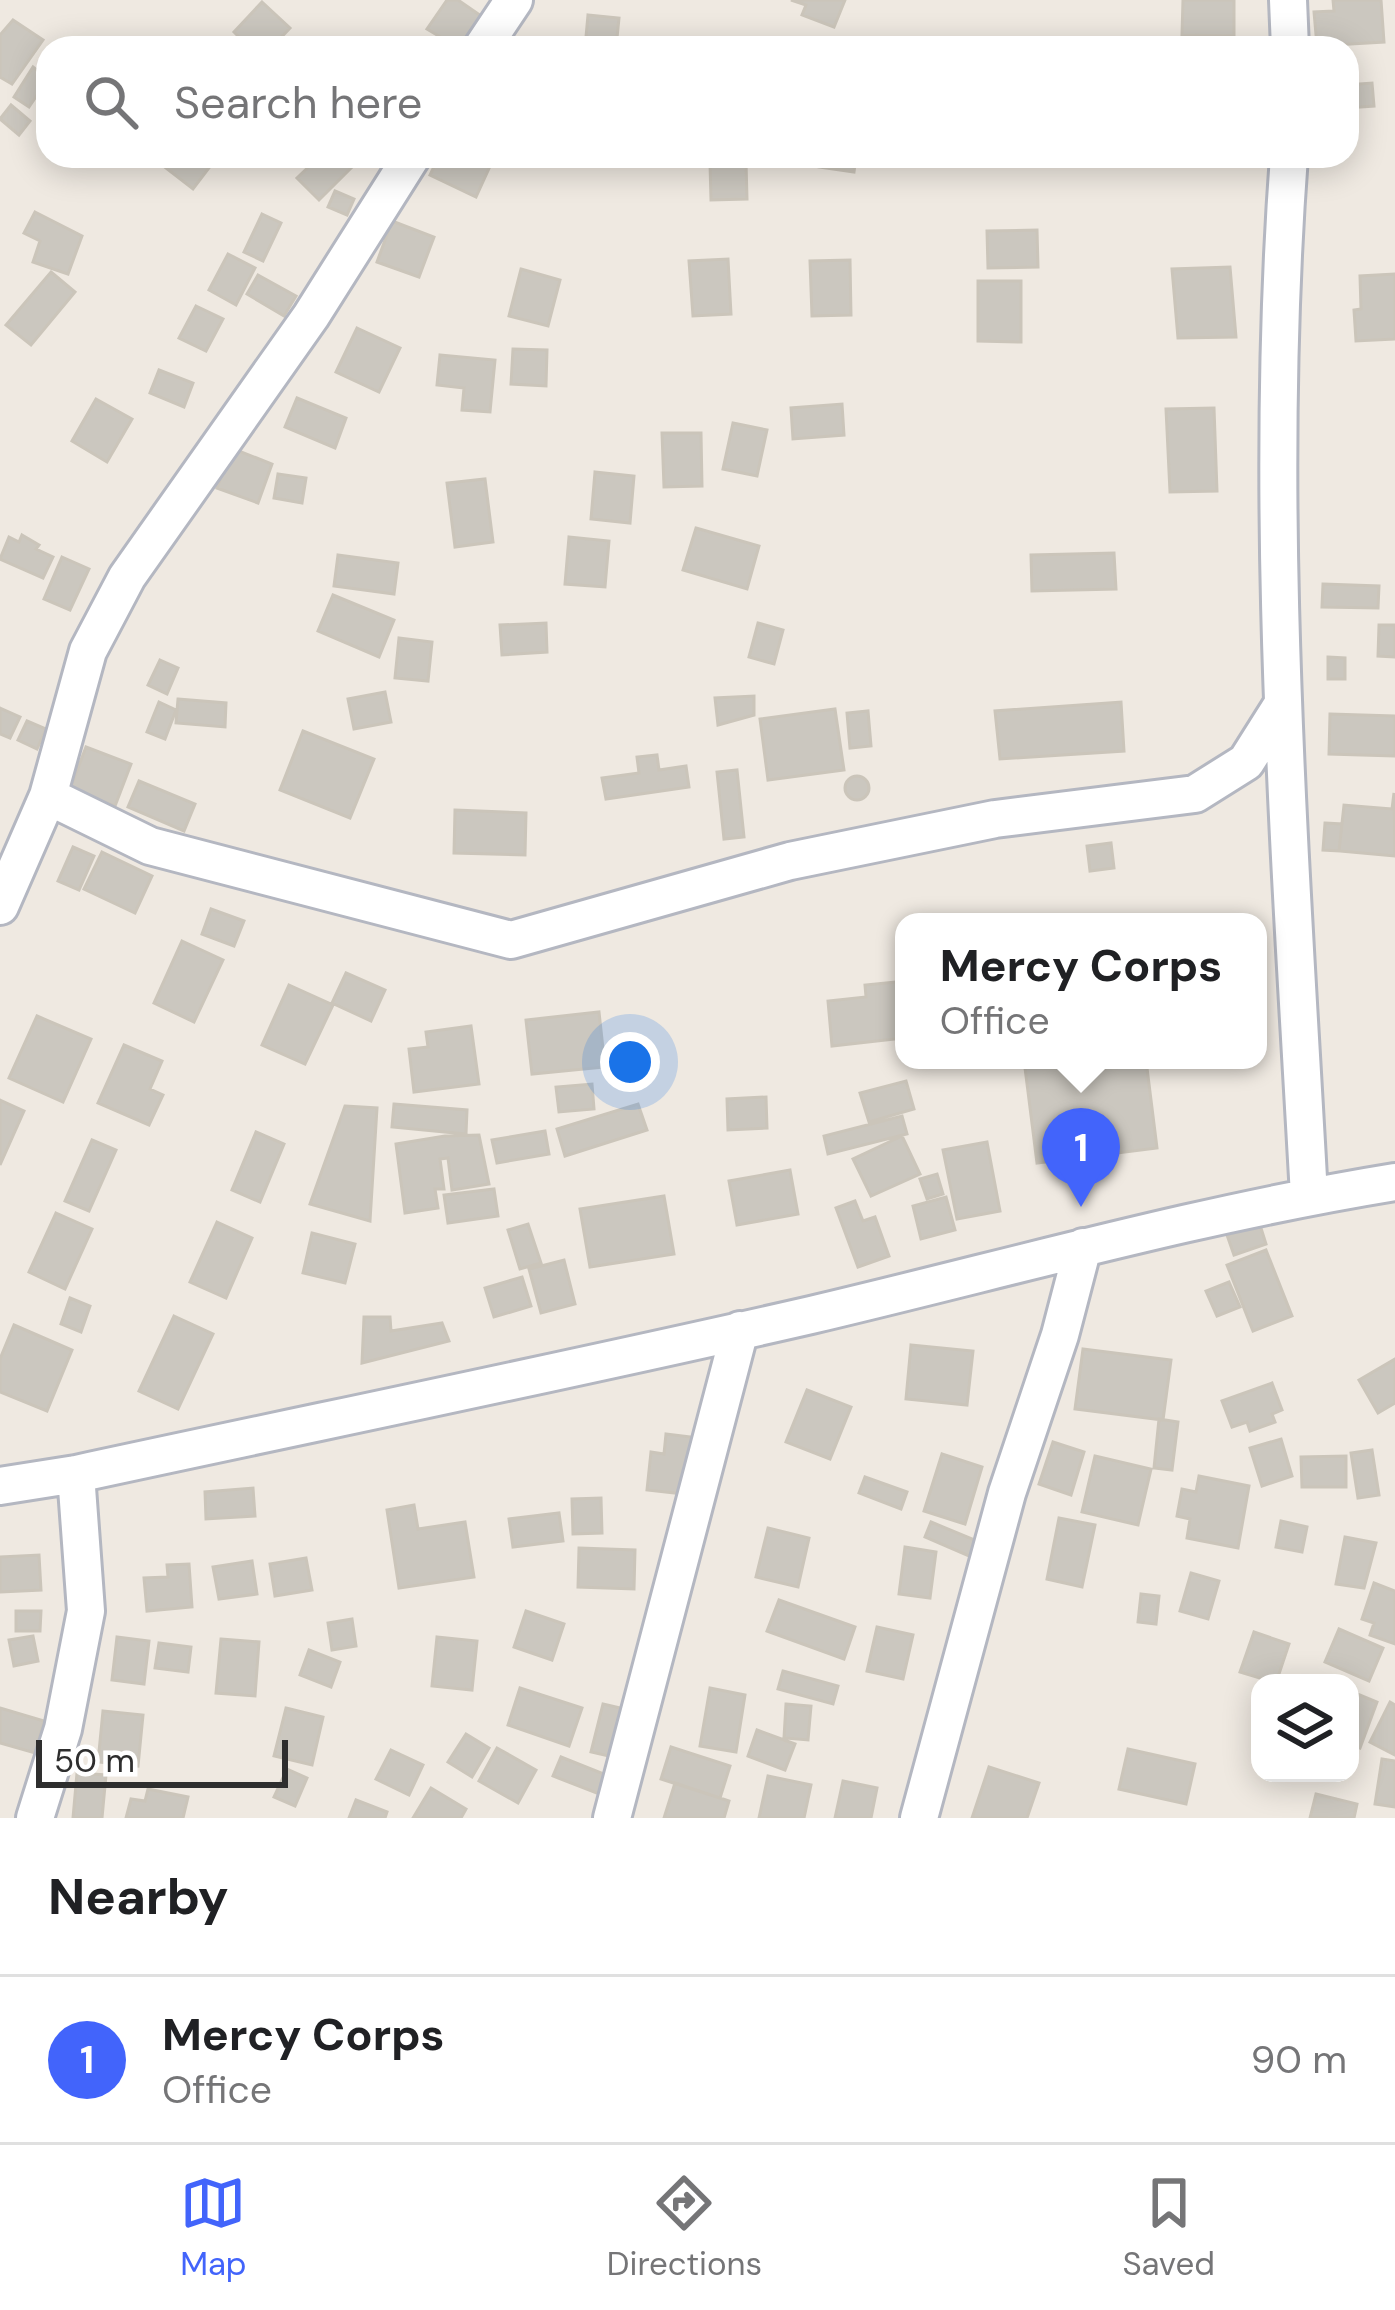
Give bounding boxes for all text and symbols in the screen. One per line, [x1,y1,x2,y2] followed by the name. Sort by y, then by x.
[36,36,1359,168] search box
[78,69,144,135] icon: search
[174,73,422,132] text: Search here
[895,913,1267,1069] popup
[940,936,1222,995] text: Mercy Corps
[940,995,1050,1046] text: Office
[600,1032,660,1092] your location
[1042,1108,1120,1207] pin: 1
[1251,1674,1359,1782] map controls
[1251,1674,1359,1782] button: layers
[36,1734,288,1787] scale bar
[54,1739,135,1782] text: 50 m
[48,1863,229,1930] text: Nearby
[162,2005,445,2064] text: Mercy Corps
[80,2034,94,2085] text: 1
[1251,2034,1347,2085] text: 90 m
[162,2064,272,2115] text: Office
[180,2170,247,2285] tab: Map
[607,2170,762,2285] tab: Directions
[1122,2170,1215,2285] tab: Saved

